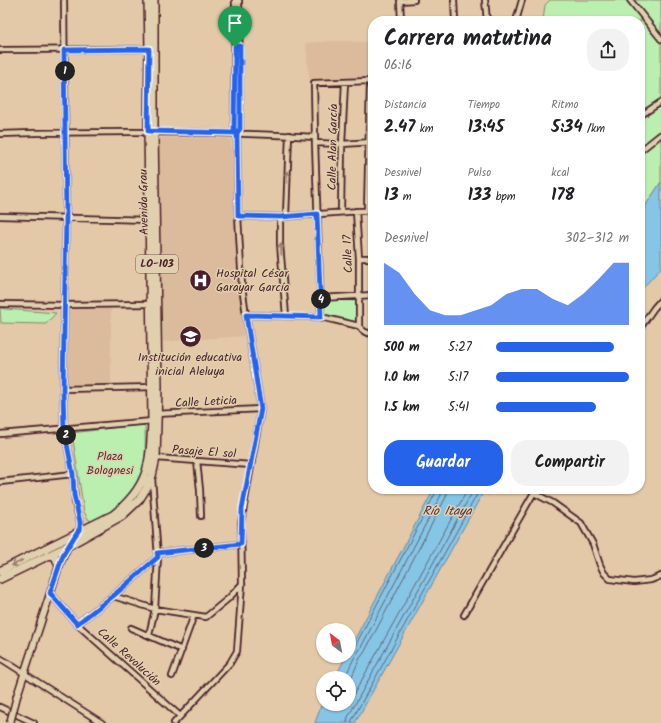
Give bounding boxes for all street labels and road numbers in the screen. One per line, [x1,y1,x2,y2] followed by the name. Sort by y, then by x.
[323,103,343,191] street label: Calle Alan García
[134,169,154,235] street label: Avenida Grau
[338,234,358,273] street label: Calle 17
[136,255,178,273] road number: LO-103
[174,391,238,413] street label: Calle Leticia
[171,440,237,464] street label: Pasaje El sol
[93,623,165,691] street label: Calle Revolución

